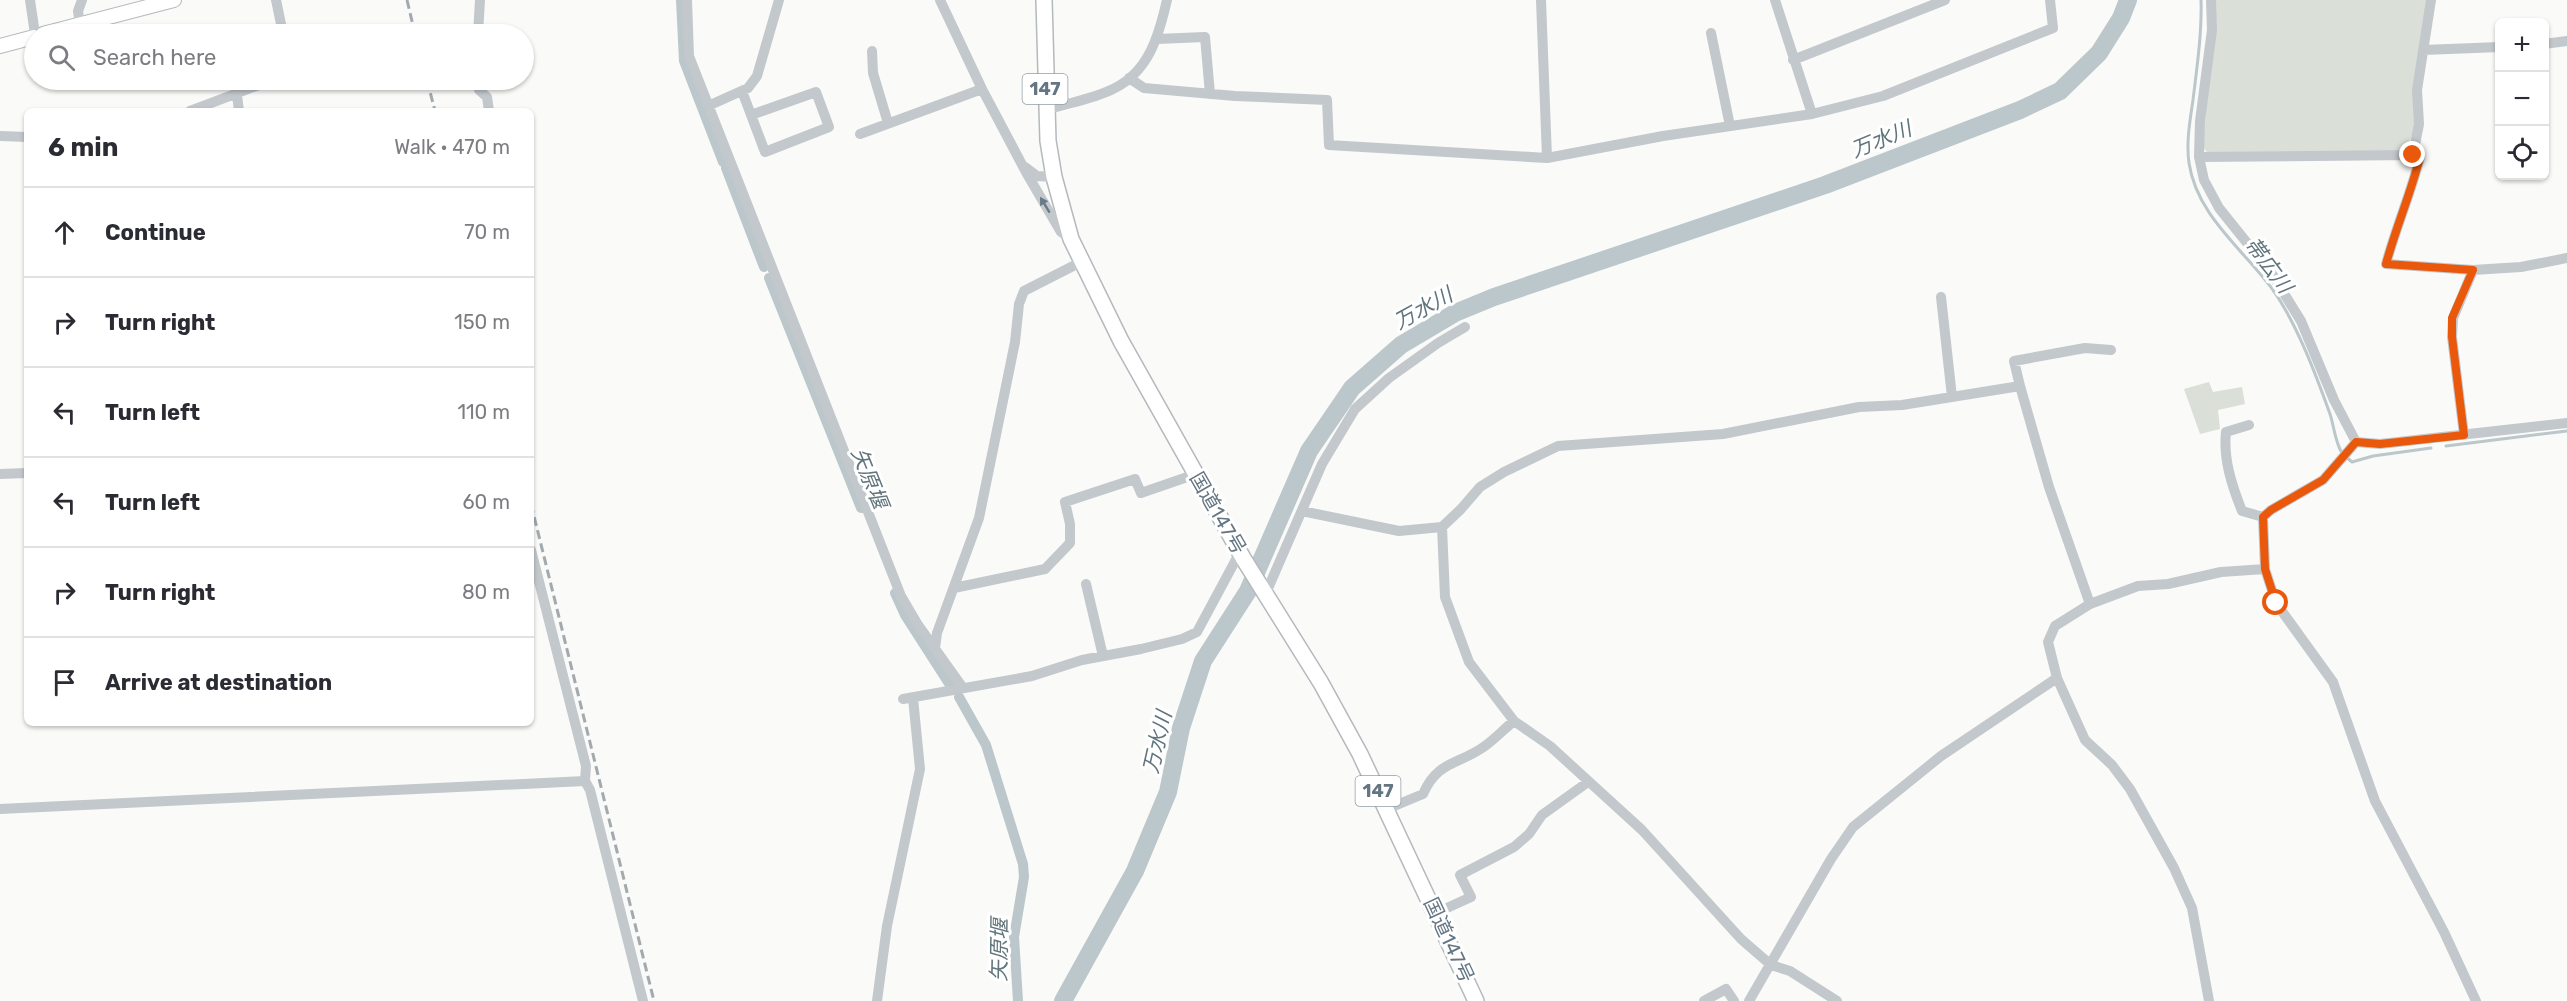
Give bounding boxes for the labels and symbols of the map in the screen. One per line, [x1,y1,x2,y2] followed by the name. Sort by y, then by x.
[1022,74,1068,104] road number: 147
[1847,115,1917,162] water label: 万水川
[2399,141,2425,167] route end
[1040,197,1051,213] one-way arrow
[2240,232,2299,299] water label: 帯広川
[1389,281,1458,334] water label: 万水川
[847,444,895,516] water label: 矢原堰
[1185,468,1251,558] street label: 国道147号
[2262,589,2288,615] route start
[1138,707,1177,776] water label: 万水川
[1356,776,1400,806] road number: 147
[1419,894,1479,986] street label: 国道147号
[986,914,1012,982] water label: 矢原堰

